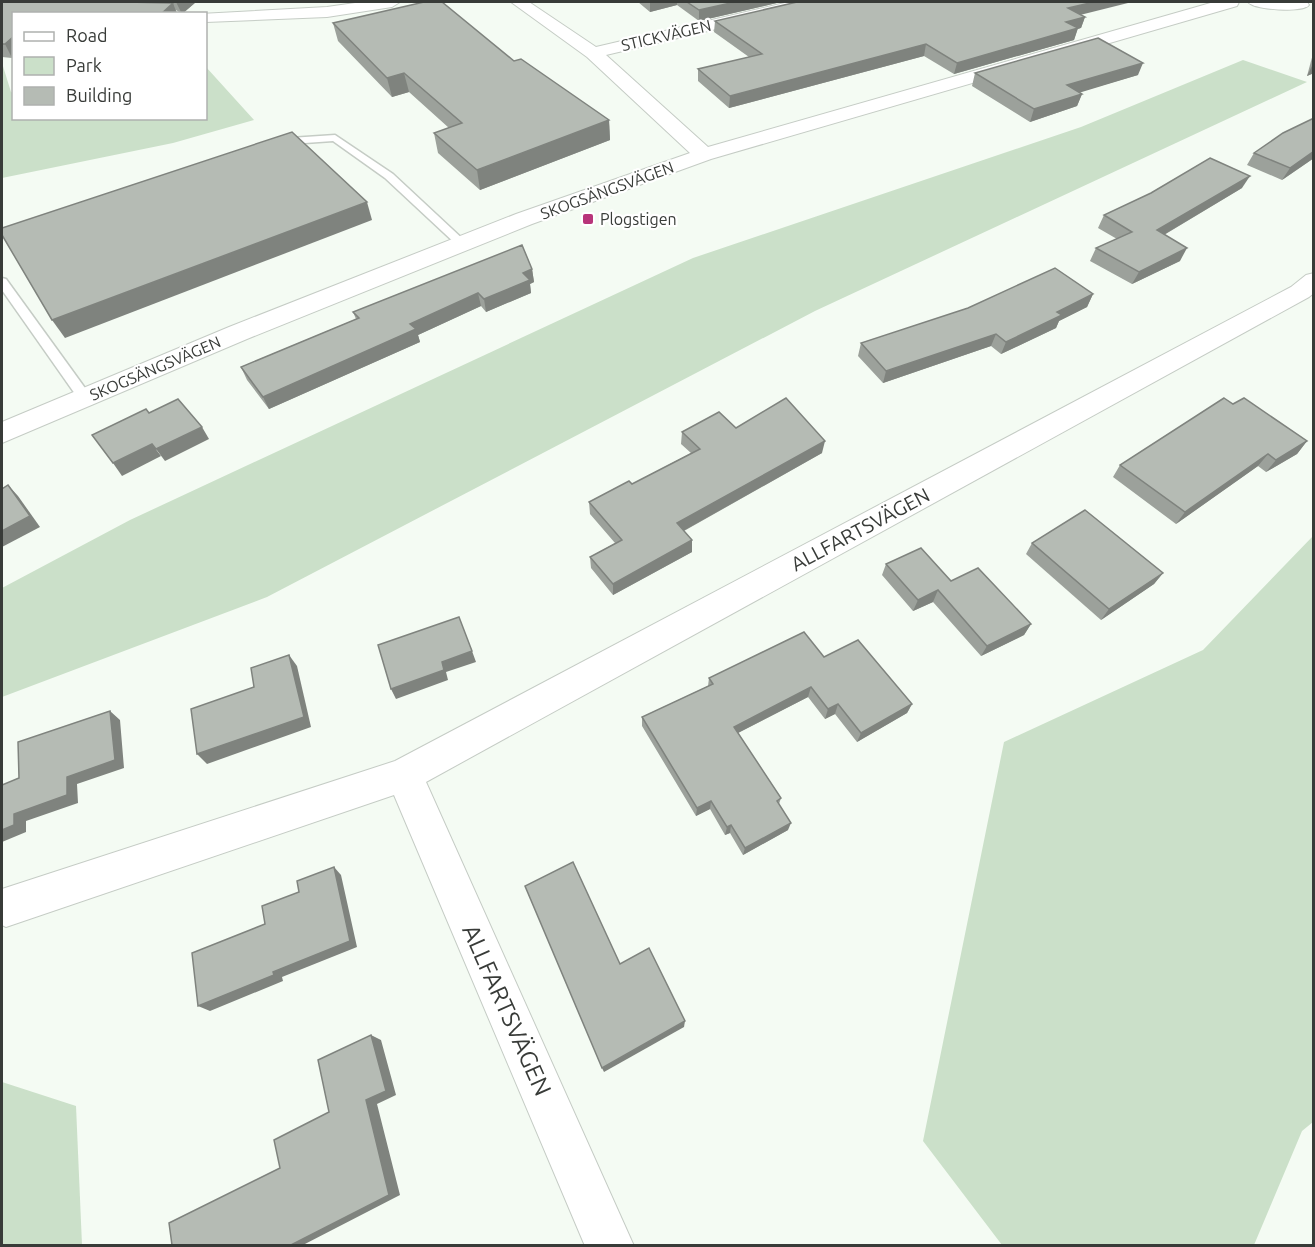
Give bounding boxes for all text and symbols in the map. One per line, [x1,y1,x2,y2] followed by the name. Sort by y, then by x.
[12,12,207,120] legend
[619,16,713,54] street label: STICKVÄGEN
[66,25,108,45] text: Road
[66,55,102,75] text: Park
[66,85,132,105] text: Building
[538,158,676,222] street label: SKOGSÄNGSVÄGEN
[600,210,677,228] place label: Plogstigen
[581,212,595,226] marker: Plogstigen
[87,332,223,404] street label: SKOGSÄNGSVÄGEN
[787,483,933,575] street label: ALLFARTSVÄGEN
[457,920,557,1100] street label: ALLFARTSVÄGEN

